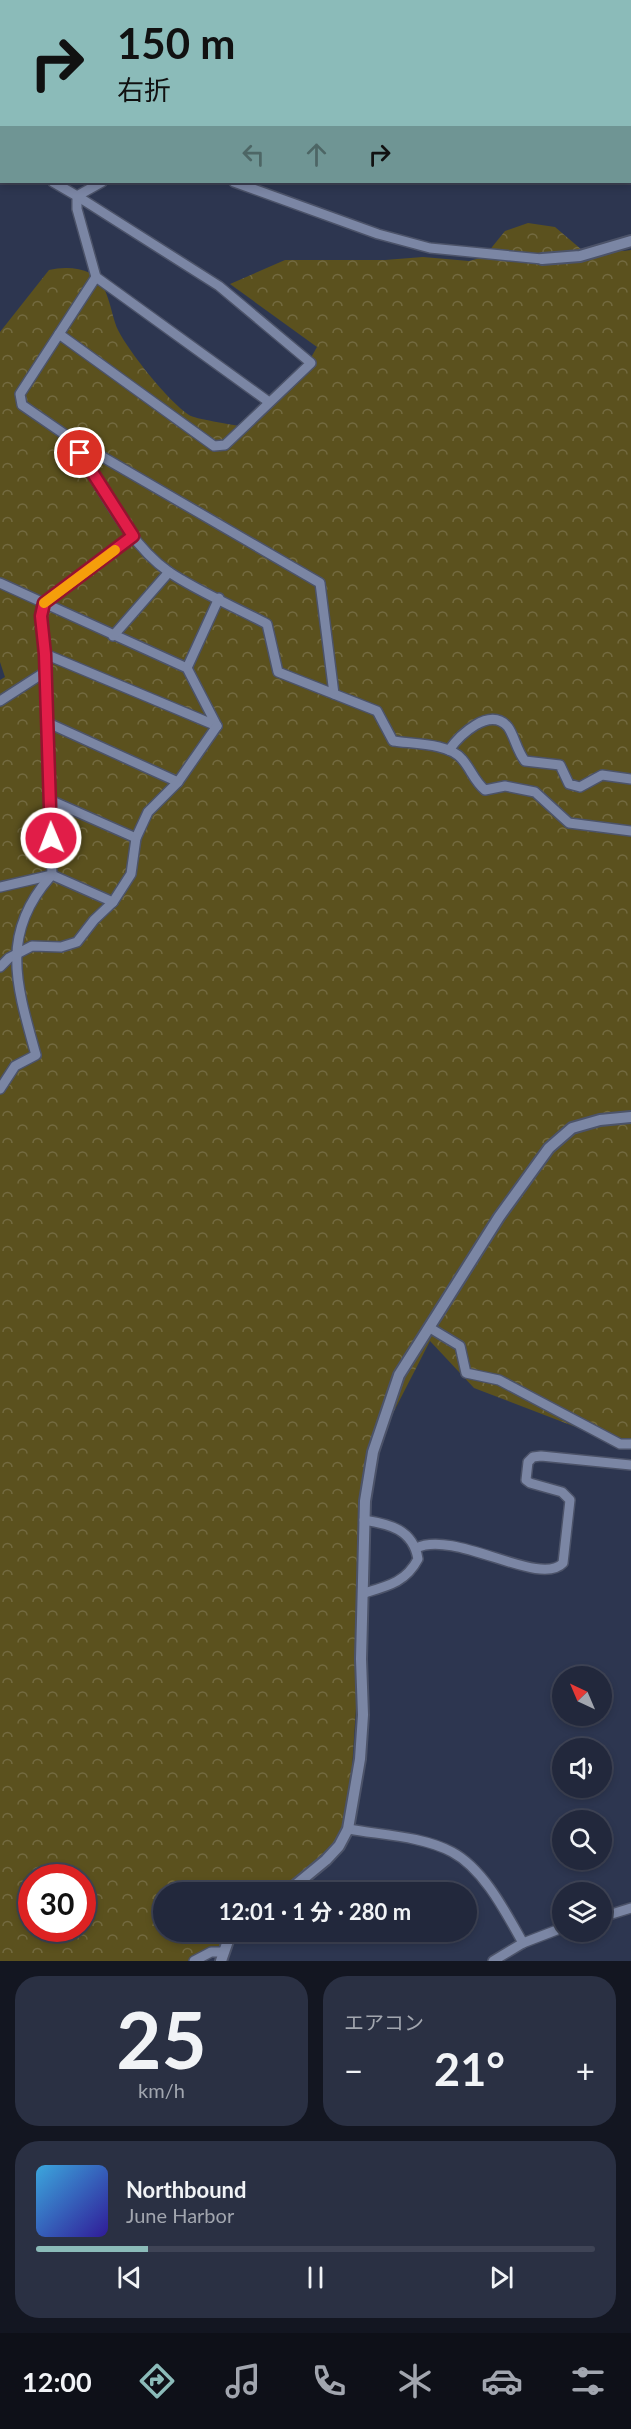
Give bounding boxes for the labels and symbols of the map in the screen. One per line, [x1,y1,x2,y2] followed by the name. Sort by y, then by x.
[54,427,105,478] pin
[19,806,83,870] position arrow
[552,1666,612,1726] north arrow
[18,1864,96,1942] speed limit sign: 30

